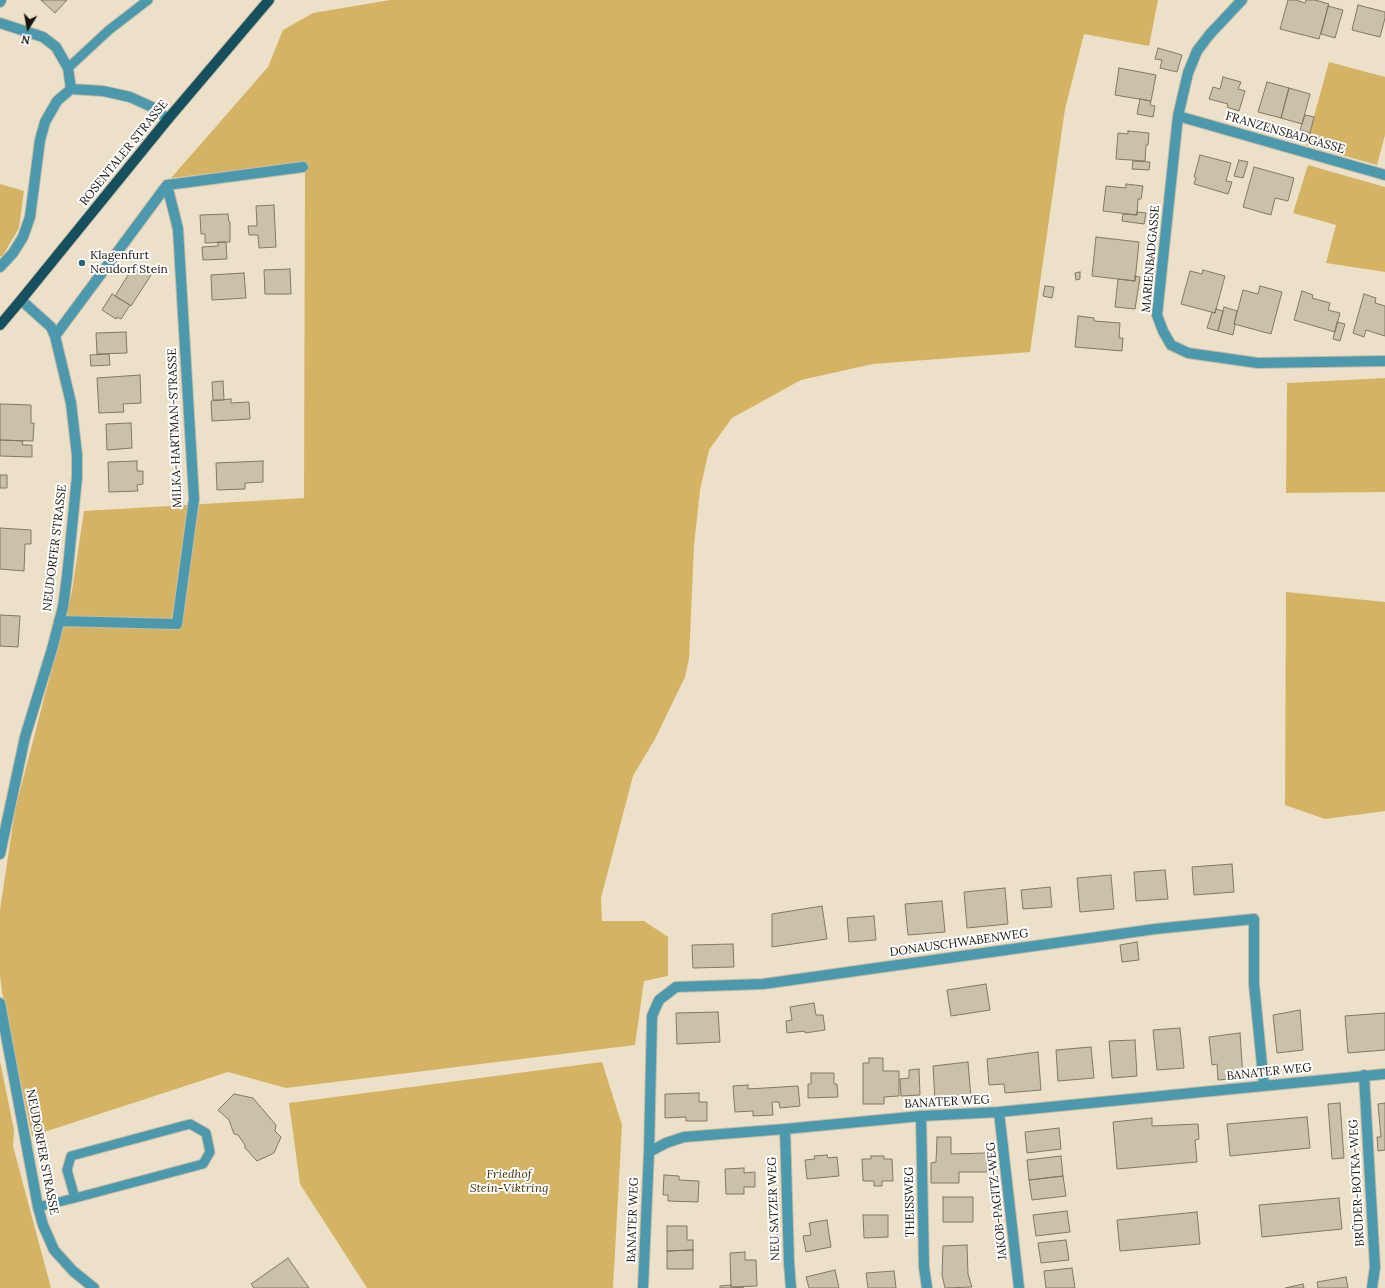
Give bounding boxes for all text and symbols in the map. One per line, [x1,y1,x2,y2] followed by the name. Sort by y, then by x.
[8,8,48,48] north arrow
[20,32,31,47] text: N
[77,97,171,209] street label: ROSENTALER STRASSE
[1224,109,1346,157] street label: FRANZENSBADGASSE
[1139,205,1163,313] street label: MARIENBADGASSE
[90,249,168,277] place label: Klagenfurt Neudorf Stein
[77,258,87,268] marker: Klagenfurt Neudorf Stein
[165,348,185,508] street label: MILKA-HARTMAN-STRASSE
[40,484,70,612] street label: NEUDORFER STRASSE
[889,926,1029,960] street label: DONAUSCHWABENWEG
[1226,1060,1312,1084] street label: BANATER WEG
[23,1088,61,1216] street label: NEUDORFER STRASSE
[904,1093,990,1111] street label: BANATER WEG
[1346,1119,1368,1247] street label: BRÜDER-BOTKA-WEG
[984,1141,1010,1261] street label: JAKOB-PAGITZ-WEG
[765,1157,783,1261] street label: NEU SATZER WEG
[902,1167,918,1237] street label: THEISSWEG
[470,1168,548,1196] park label: Friedhof Stein-Viktring
[624,1177,642,1263] street label: BANATER WEG

